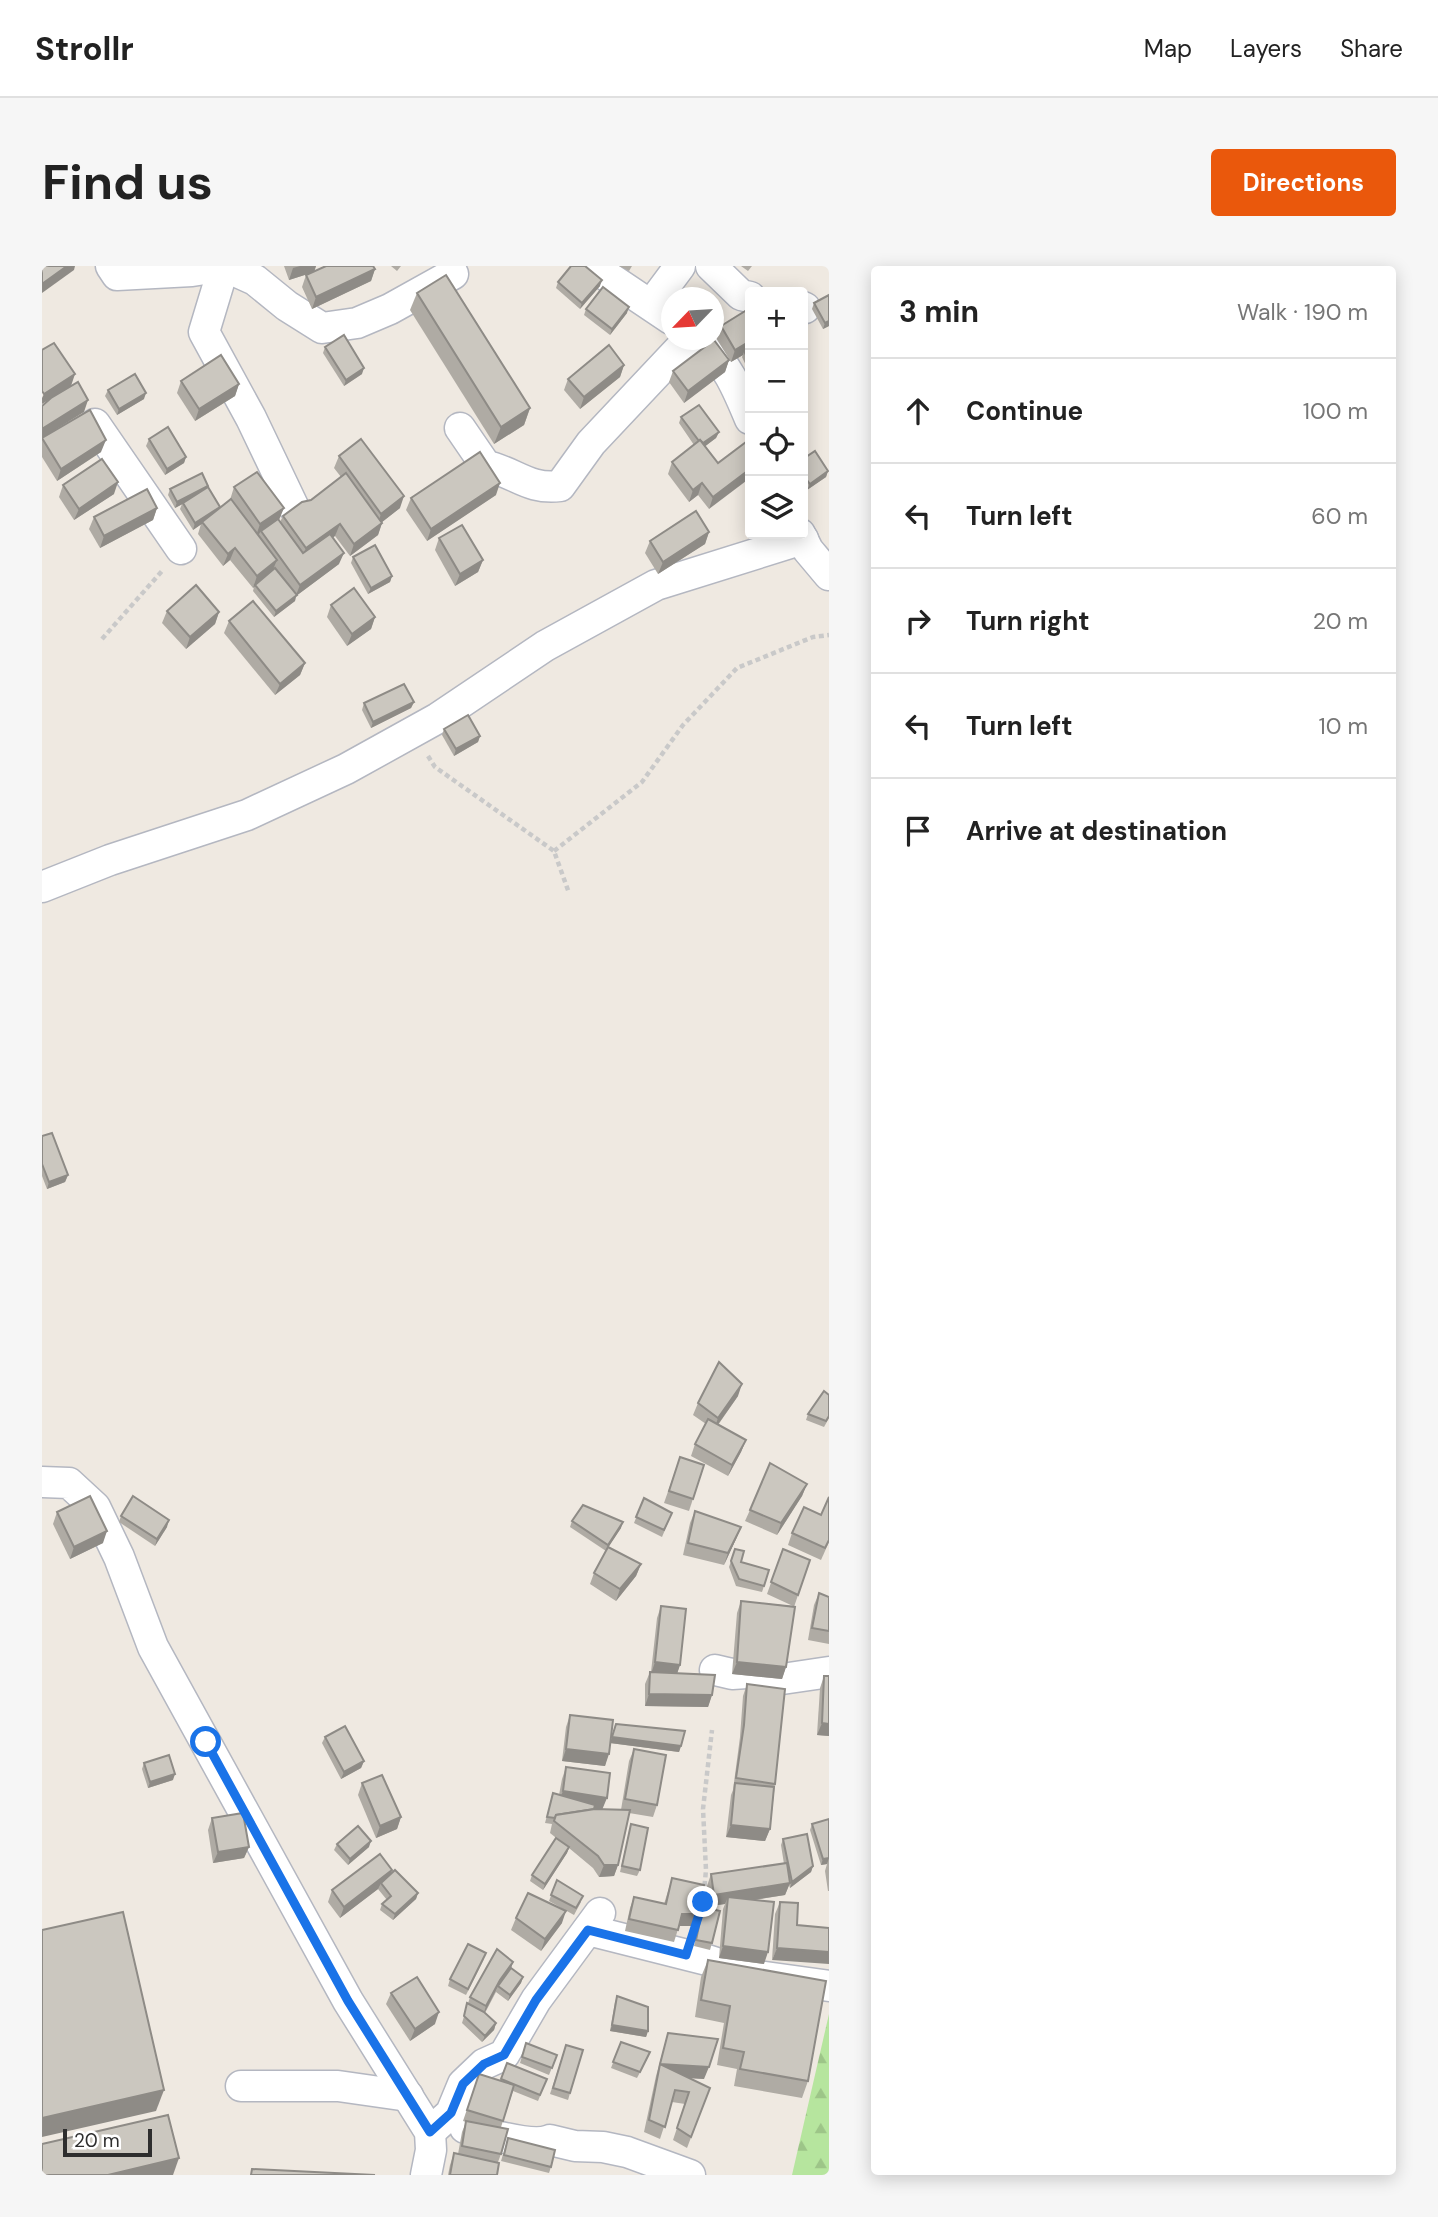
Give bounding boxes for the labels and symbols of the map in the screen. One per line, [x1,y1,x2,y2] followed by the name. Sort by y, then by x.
[661,287,724,350] north arrow
[190,1726,221,1757] route start
[687,1886,718,1917] route end
[63,2126,152,2158] scale bar

